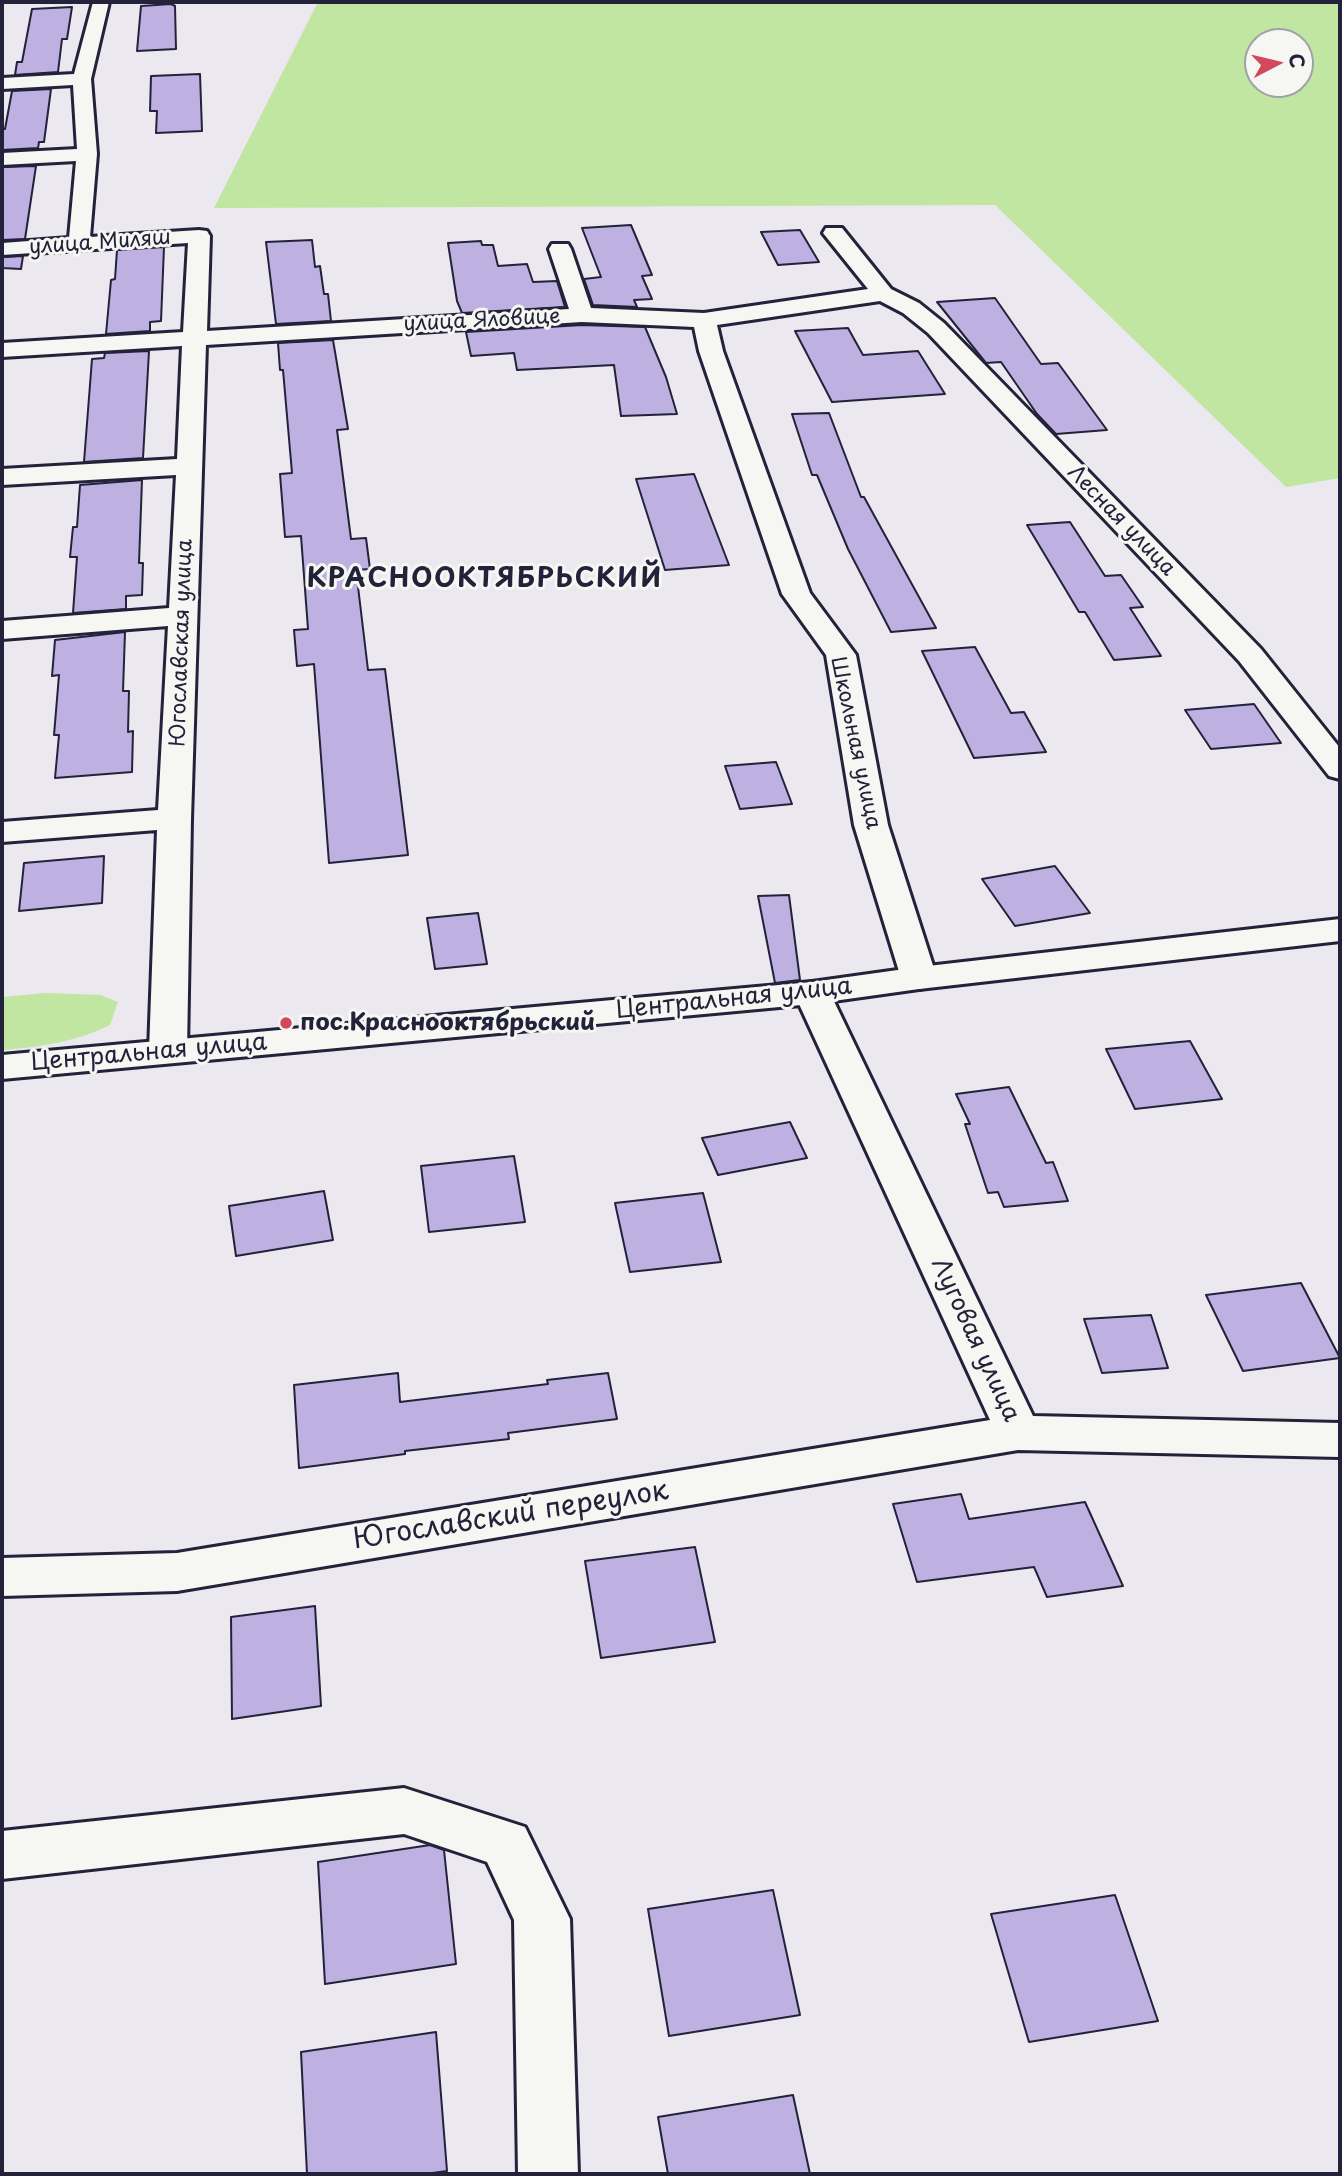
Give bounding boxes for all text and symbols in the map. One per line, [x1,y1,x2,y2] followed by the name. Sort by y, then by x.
[1244,28,1314,98] north arrow
[1283,52,1313,69] text: С
[28,225,172,261] street label: улица Миляш
[403,304,561,338] street label: улица Яловице
[1062,460,1180,582] street label: Лесная улица
[166,539,198,747] street label: Югославская улица
[310,564,660,596] district label: КРАСНООКТЯБРЬСКИЙ
[824,654,886,832] street label: Школьная улица
[615,972,853,1026] street label: Центральная улица
[300,1009,595,1037] place label: пос.Краснооктябрьский
[278,1015,294,1031] marker: пос.Краснооктябрьский
[30,1028,268,1078] street label: Центральная улица
[925,1254,1025,1426] street label: Луговая улица
[351,1474,671,1558] street label: Югославский переулок

